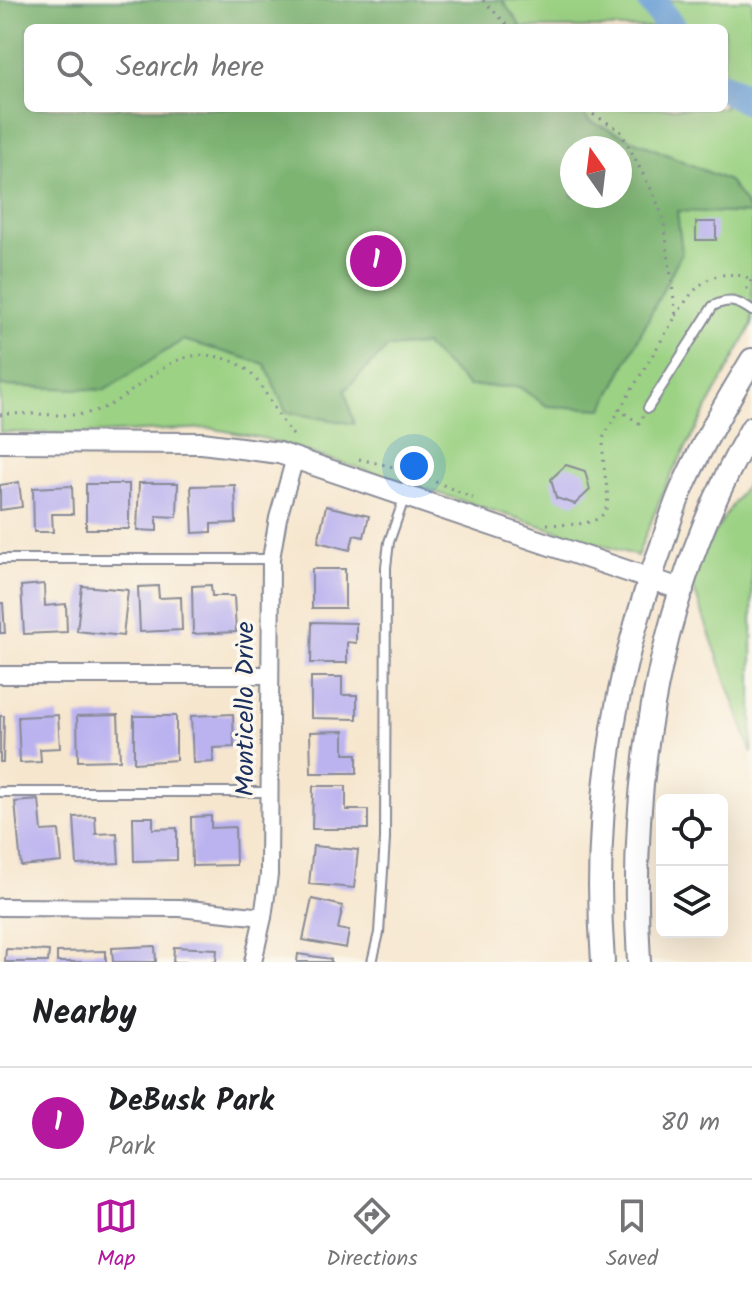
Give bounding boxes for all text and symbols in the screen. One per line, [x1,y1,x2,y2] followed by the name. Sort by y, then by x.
[24,24,728,112] search box
[116,44,264,92] text: Search here
[52,46,96,90] icon: search
[560,136,632,208] north arrow
[350,231,402,291] pin: 1
[394,446,434,486] your location
[225,621,267,796] street label: Monticello Drive
[656,794,728,938] map controls
[656,794,728,866] button: locate
[656,866,728,938] button: layers
[32,987,137,1041] text: Nearby
[108,1078,274,1126] text: DeBusk Park
[54,1102,62,1144] text: 1
[660,1102,720,1144] text: 80 m
[108,1126,155,1168] text: Park
[94,1194,138,1277] tab: Map
[326,1194,418,1277] tab: Directions
[606,1194,658,1277] tab: Saved

